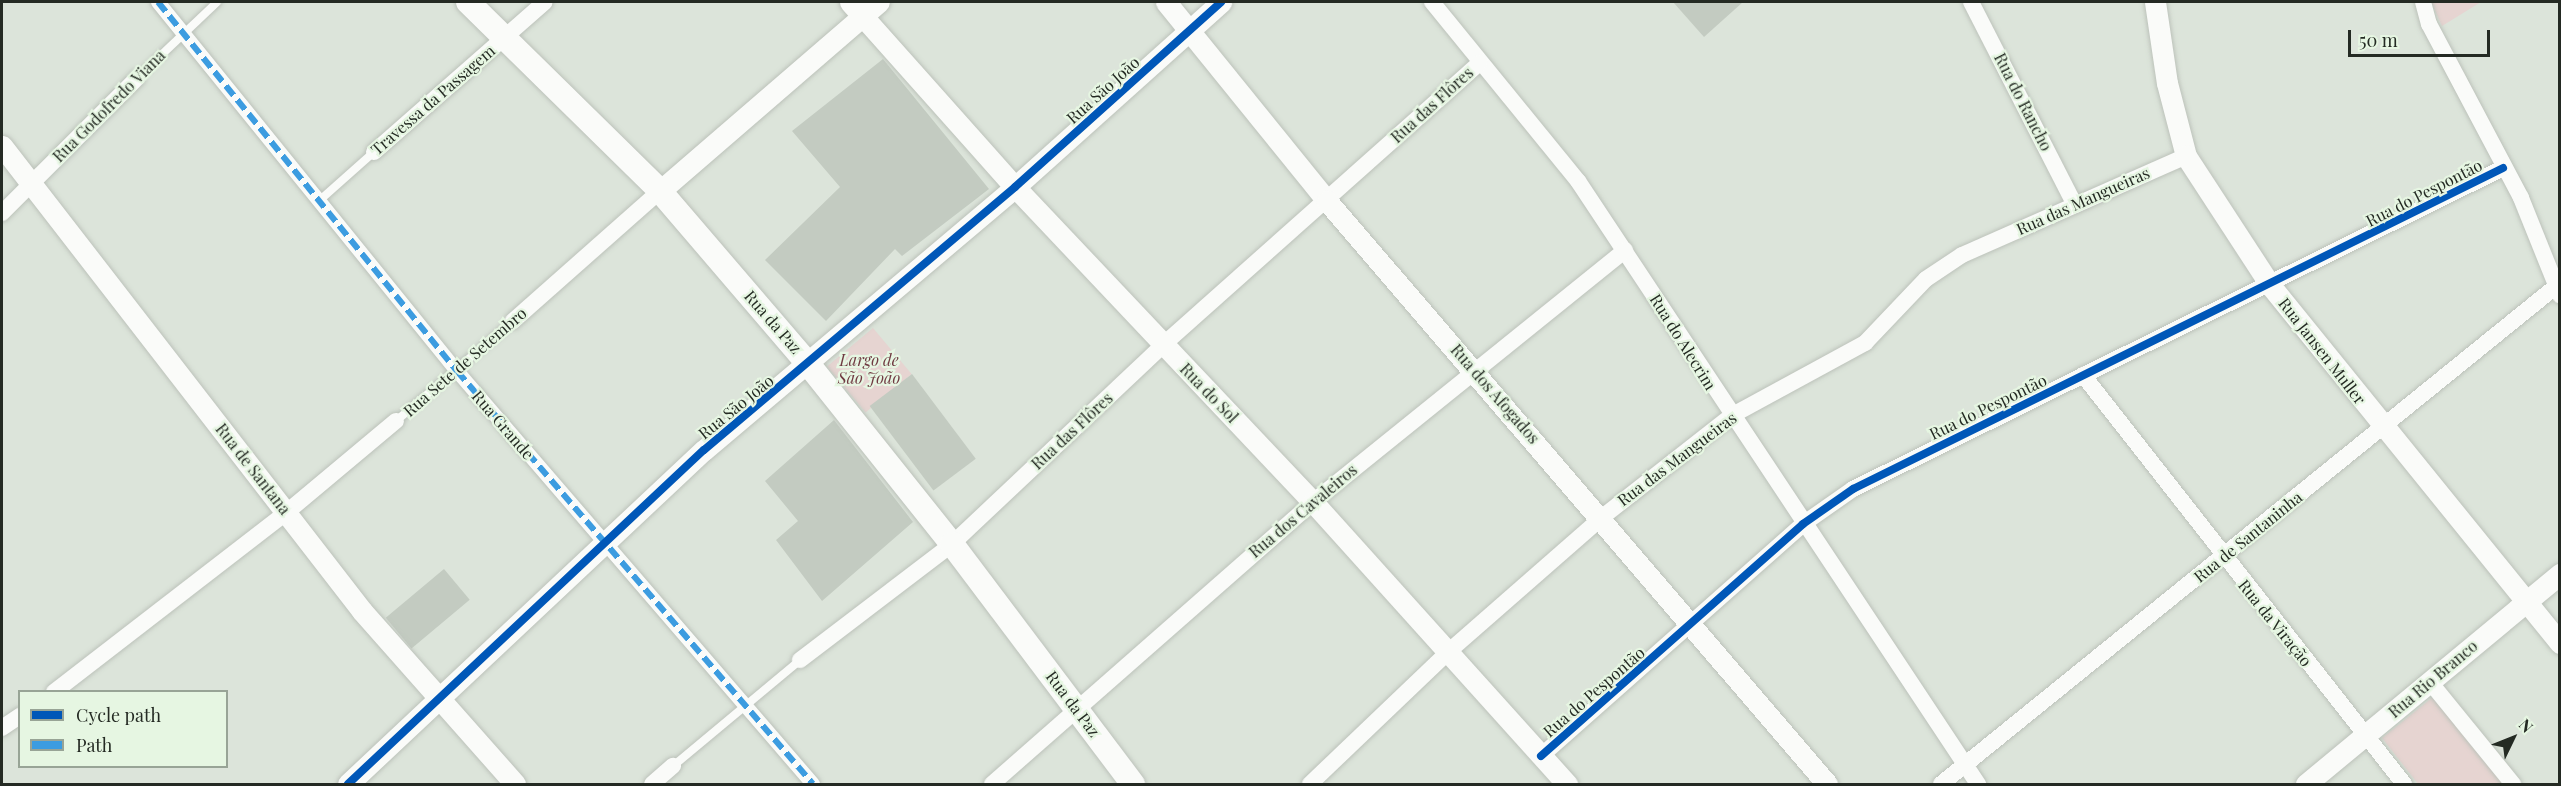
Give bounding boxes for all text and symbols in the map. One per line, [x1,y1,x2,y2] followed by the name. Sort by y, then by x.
[2351,18,2494,56] scale bar
[2359,28,2398,52] text: 50 m
[367,41,499,159] street label: Travessa da Passagem
[49,46,169,166] street label: Rua Godofredo Viana
[1990,50,2056,154] street label: Rua do Rancho
[1063,52,1143,128] street label: Rua São João
[1387,63,1477,147] street label: Rua das Flôres
[2363,155,2485,231] street label: Rua do Pespontão
[2013,163,2153,239] street label: Rua das Mangueiras
[740,286,806,358] street label: Rua da Paz
[1646,290,1720,394] street label: Rua do Alecrim
[2274,294,2370,408] street label: Rua Jansen Muller
[400,303,530,421] street label: Rua Sete de Setembro
[1446,340,1544,448] street label: Rua dos Afogados
[838,350,900,388] park label: Largo de São João
[1176,359,1242,427] street label: Rua do Sol
[1926,370,2050,444] street label: Rua do Pespontão
[694,371,778,443] street label: Rua São João
[468,387,538,463] street label: Rua Grande
[1027,388,1117,474] street label: Rua das Flôres
[1614,408,1740,510] street label: Rua das Mangueiras
[211,420,295,518] street label: Rua de Santana
[1245,460,1361,562] street label: Rua dos Cavaleiros
[2190,487,2306,587] street label: Rua de Santaninha
[2234,575,2316,671] street label: Rua da Viração
[2385,636,2481,722] street label: Rua Rio Branco
[1539,643,1649,741] street label: Rua do Pespontão
[1042,667,1104,741] street label: Rua da Paz
[18,690,228,768] legend
[76,703,161,727] text: Cycle path
[2483,708,2543,768] north arrow
[2515,714,2538,737] text: N
[76,733,112,757] text: Path

